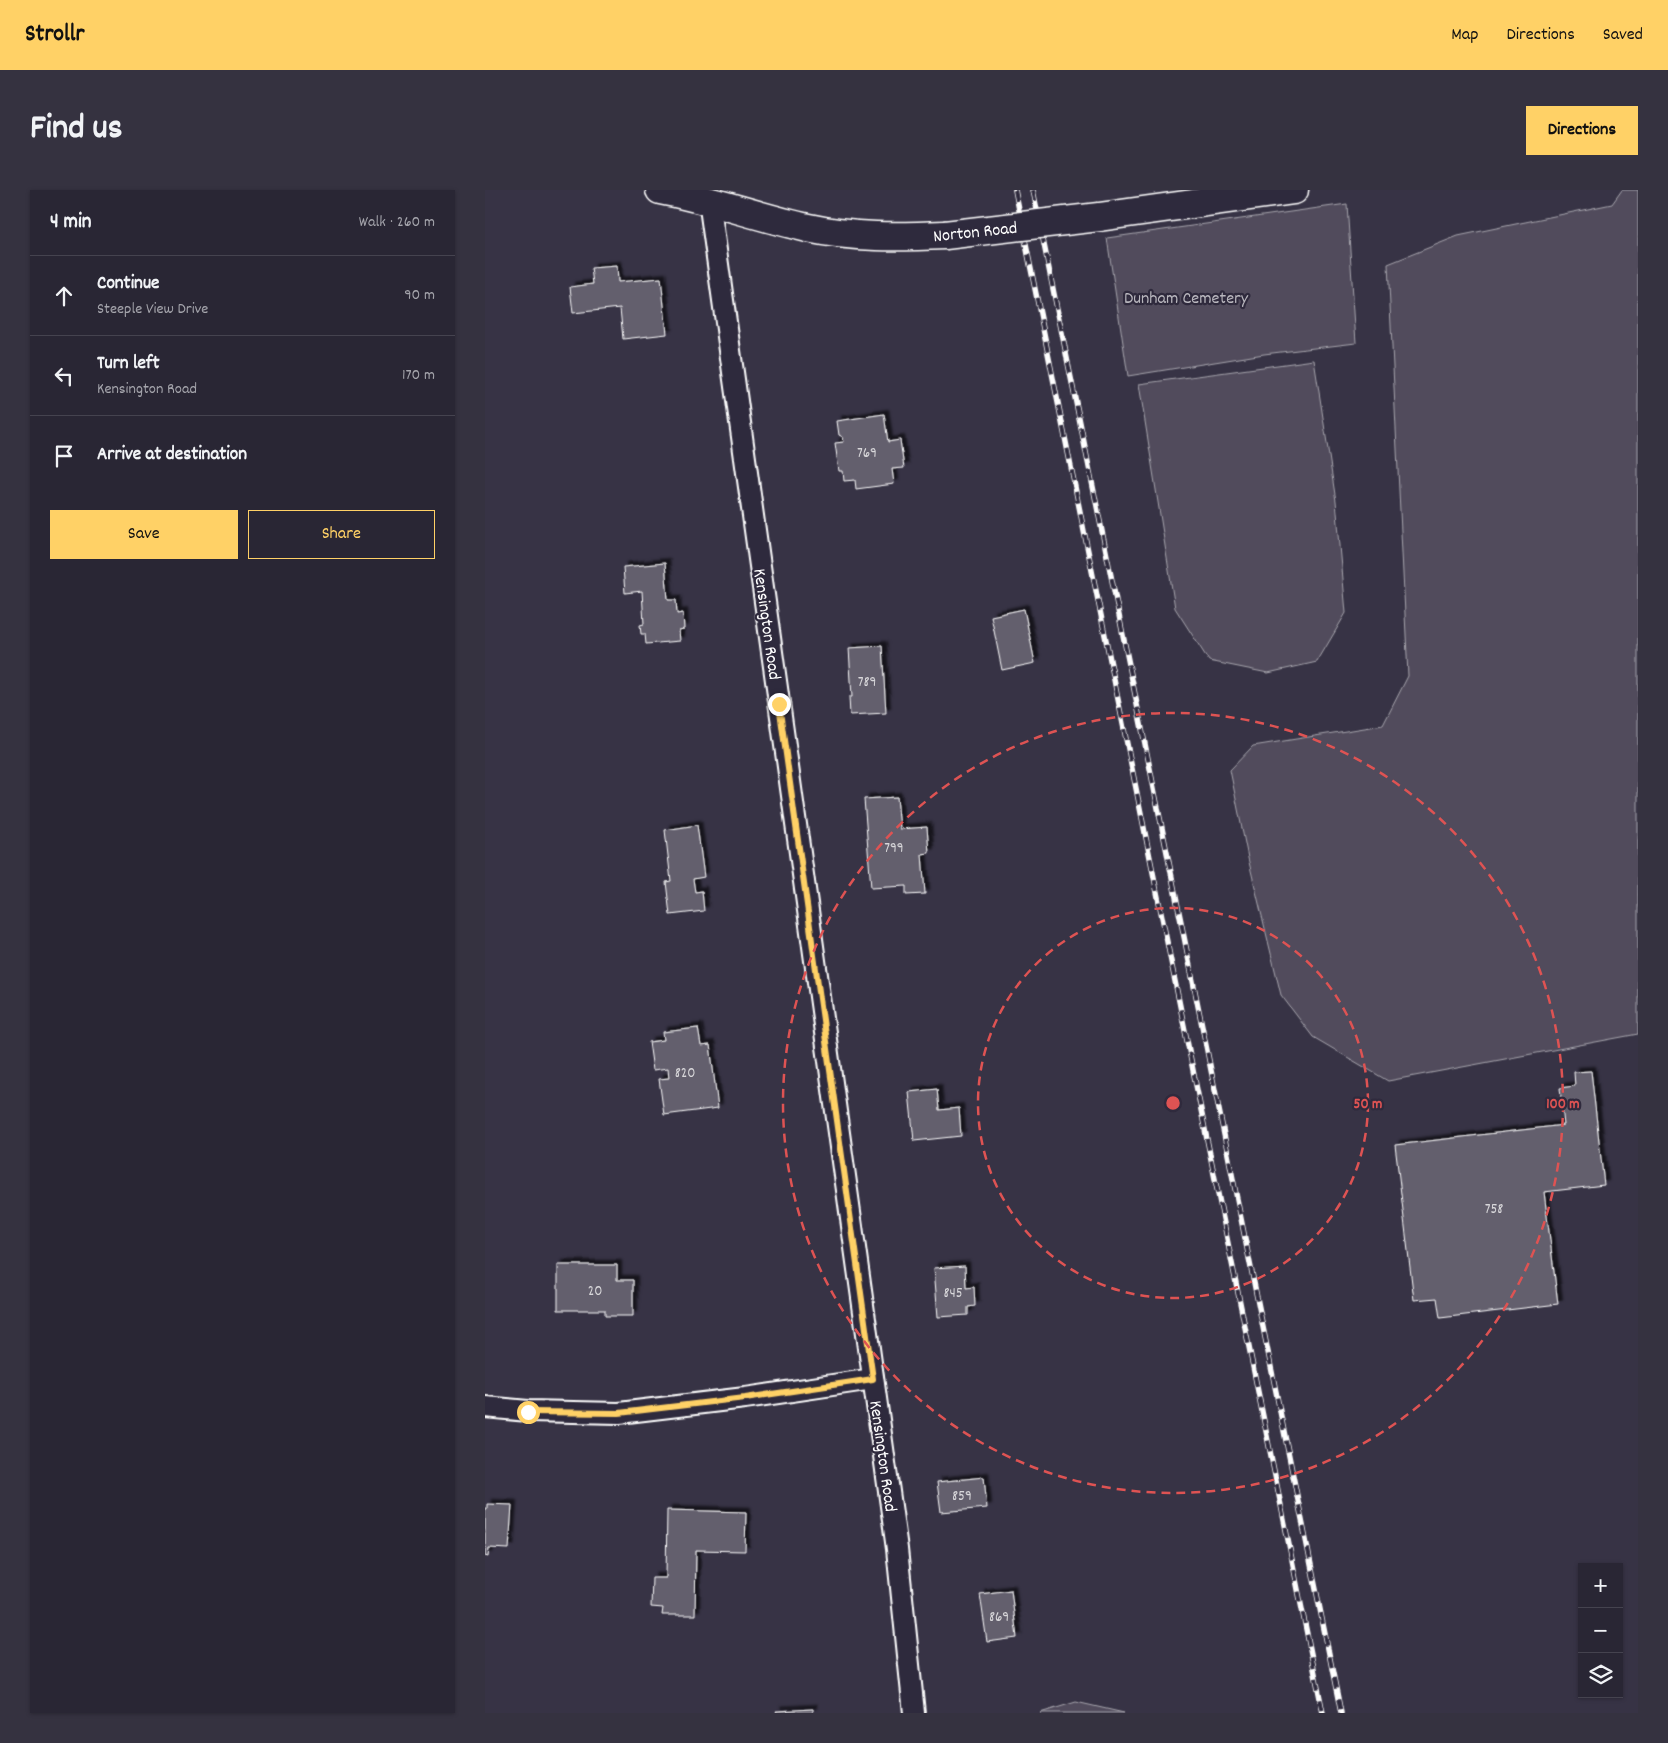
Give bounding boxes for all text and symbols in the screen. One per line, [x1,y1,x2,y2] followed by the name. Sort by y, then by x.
[25,18,84,52] text: Strollr
[1451,23,1478,48] text: Map
[1506,23,1575,48] text: Directions
[1603,23,1643,48] text: Saved
[30,105,122,155] text: Find us
[1526,106,1638,155] button: Directions
[50,208,92,238] text: 4 min
[359,211,435,234] text: Walk · 260 m
[932,217,1019,250] street label: Norton Road
[97,271,159,298] text: Continue
[50,282,78,310] icon: ahead
[404,284,435,307] text: 90 m
[1124,287,1249,312] park label: Dunham Cemetery
[97,298,208,321] text: Steeple View Drive
[97,351,160,378] text: Turn left
[50,362,78,390] icon: left
[402,364,435,387] text: 170 m
[97,378,197,401] text: Kensington Road
[50,442,78,470] icon: arrive
[97,442,247,469] text: Arrive at destination
[857,443,877,465] house number: 769
[50,510,238,559] button: Save
[248,510,435,559] button: Share
[745,567,786,682] street label: Kensington Road
[858,672,876,694] house number: 789
[768,693,791,716] route end
[884,838,904,860] house number: 799
[675,1063,695,1085] house number: 820
[1164,1094,1182,1112] centre of rings
[1354,1094,1382,1116] text: 50 m
[1546,1094,1580,1116] text: 100 m
[1485,1199,1503,1221] house number: 758
[588,1281,602,1303] house number: 20
[943,1283,963,1305] house number: 845
[861,1399,902,1514] street label: Kensington Road
[517,1401,540,1424] route start
[952,1486,972,1508] house number: 859
[1578,1563,1623,1698] map controls
[1578,1563,1623,1608] button: +
[989,1607,1009,1629] house number: 869
[1578,1608,1623,1653] button: −
[1578,1653,1623,1698] button: layers

